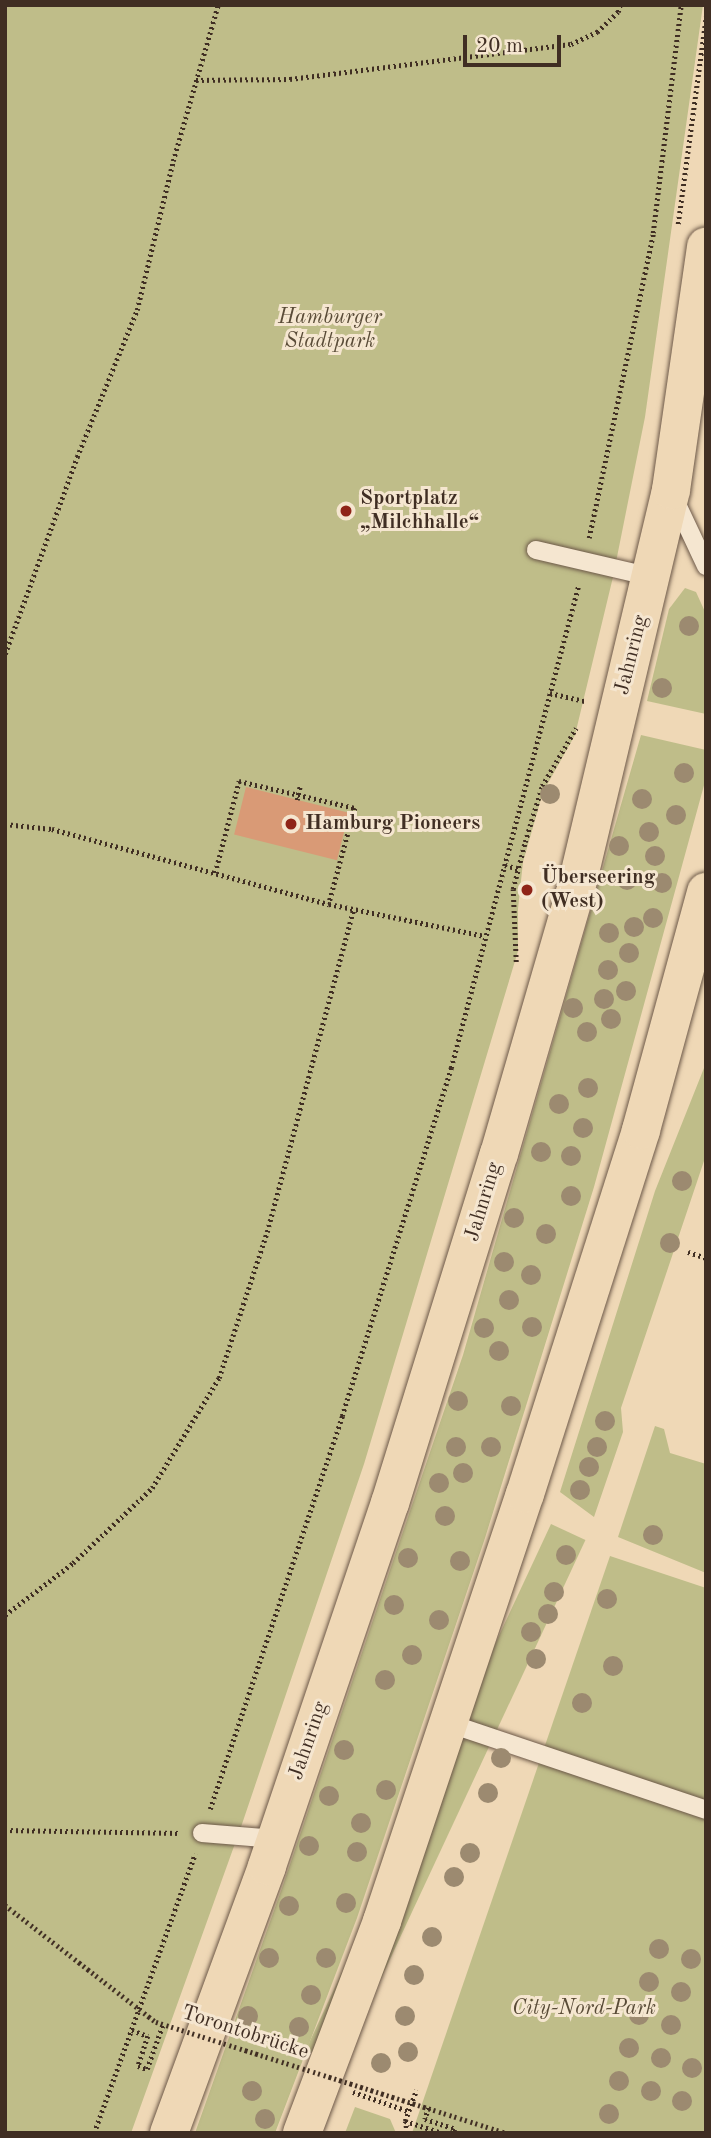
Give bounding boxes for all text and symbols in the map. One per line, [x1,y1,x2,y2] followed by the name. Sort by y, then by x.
[466,21,564,65] scale bar
[476,36,523,57] text: 20 m
[278,305,382,355] park label: Hamburger Stadtpark
[360,486,479,536] place label: Sportplatz „Milchhalle“
[338,503,354,519] marker: Sportplatz „Milchhalle“
[610,612,654,698] street label: Jahnring
[305,811,480,837] place label: Hamburg Pioneers
[283,816,299,832] marker: Hamburg Pioneers
[541,865,655,915] place label: Überseering (West)
[519,882,535,898] marker: Überseering (West)
[460,1159,508,1245] street label: Jahnring
[284,1698,334,1784] street label: Jahnring
[512,1996,656,2022] park label: City-Nord-Park
[178,2001,312,2065] street label: Torontobrücke

